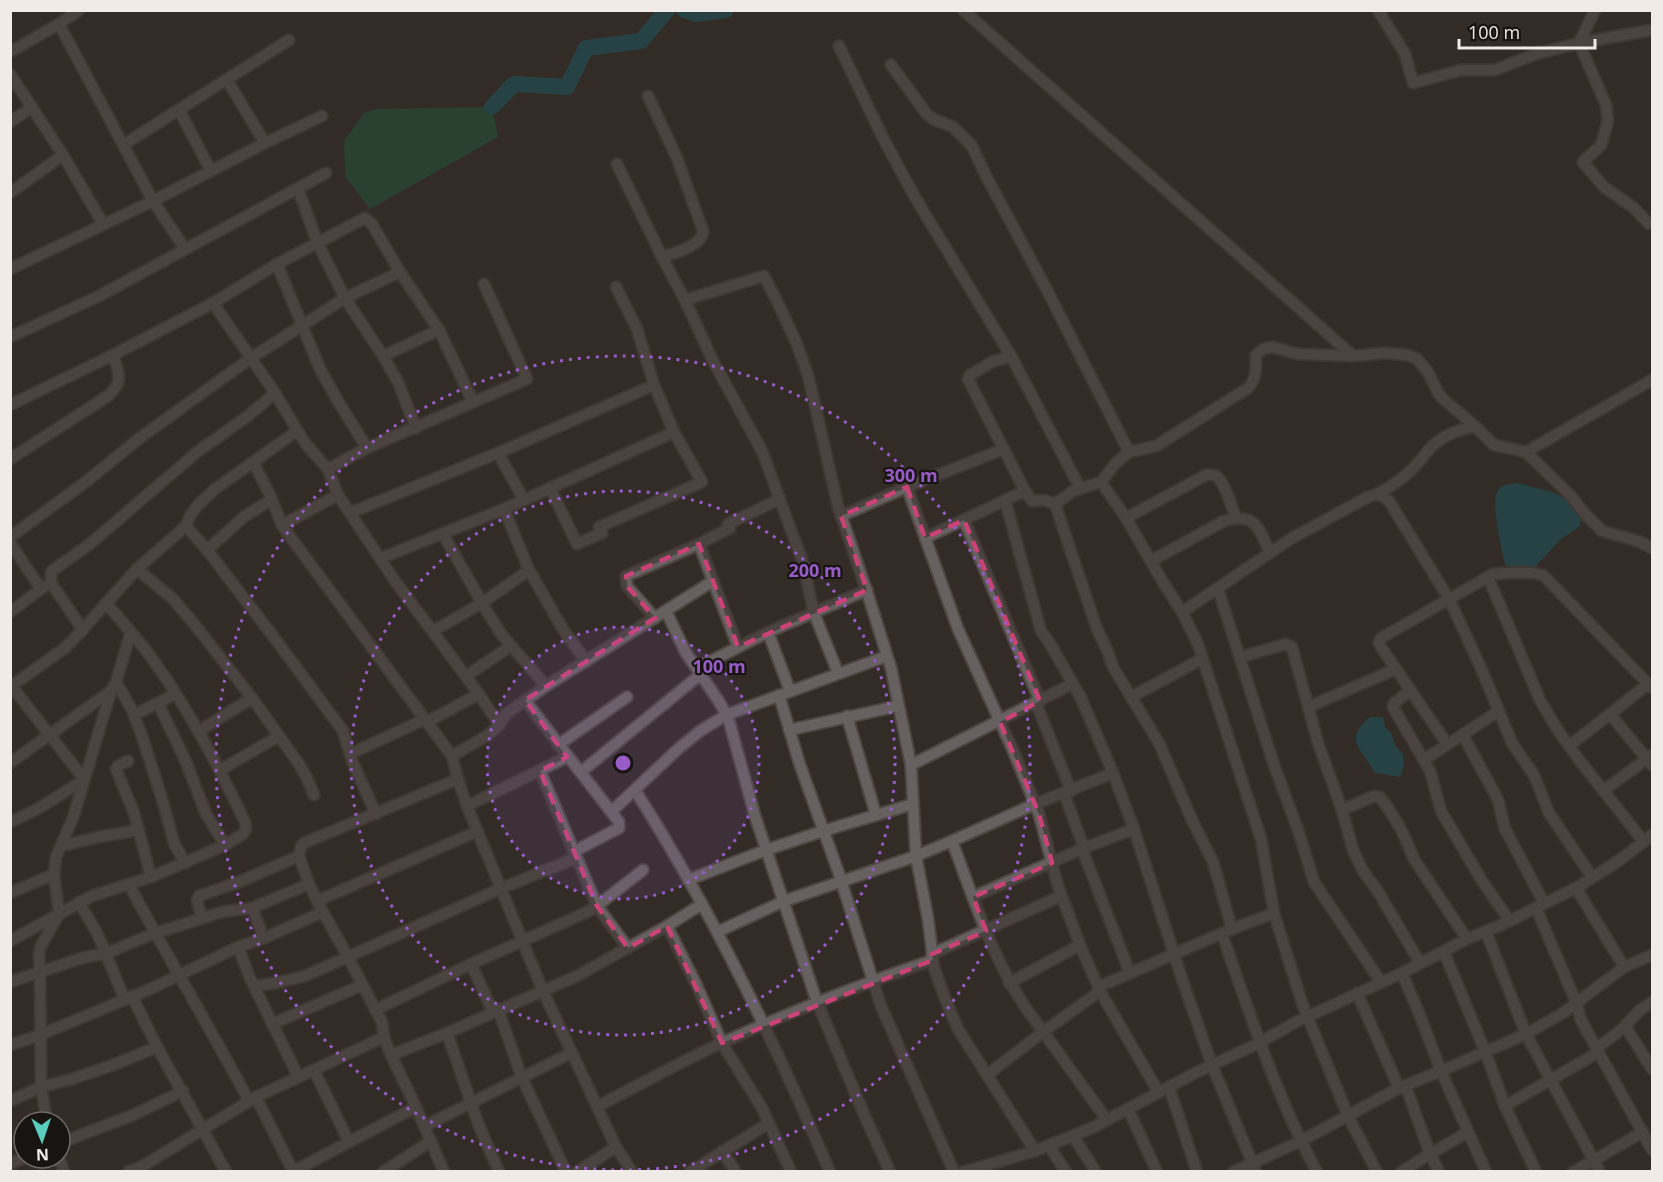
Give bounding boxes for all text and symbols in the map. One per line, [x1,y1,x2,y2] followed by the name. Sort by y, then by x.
[1459,12,1596,50] scale bar
[1468,20,1520,44] text: 100 m
[884,463,938,487] text: 300 m
[788,558,842,582] text: 200 m
[692,654,746,678] text: 100 m
[613,753,633,773] centre of rings
[12,1110,72,1170] north arrow
[36,1144,49,1166] text: N

